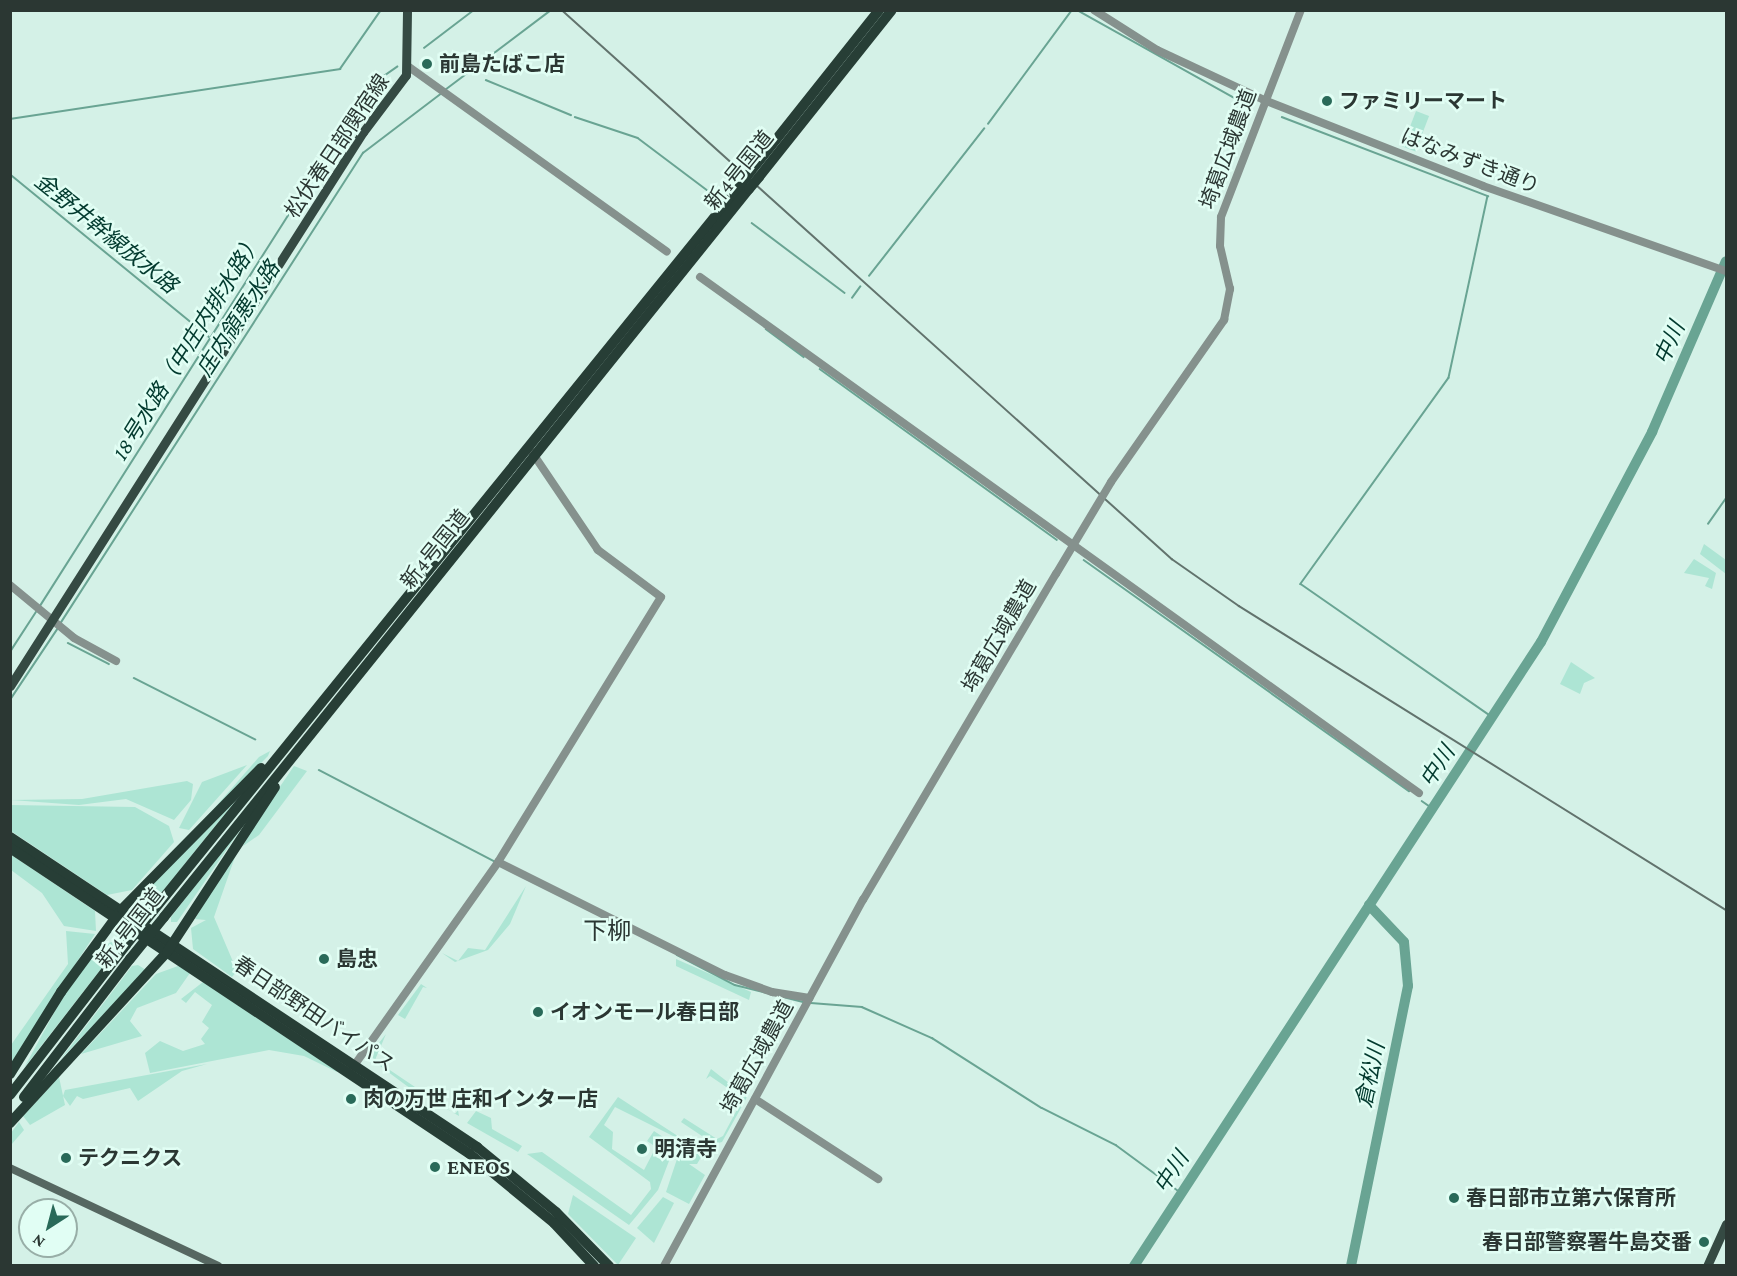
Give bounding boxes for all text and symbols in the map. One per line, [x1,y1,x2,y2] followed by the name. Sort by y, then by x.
[439,51,565,77] place label: 前島たばこ店
[420,57,434,71] marker: 前島たばこ店
[280,69,394,223] street label: 松伏春日部関宿線
[1195,85,1261,213] street label: 埼葛広域農道
[1339,88,1507,114] place label: ファミリーマート
[1320,94,1334,108] marker: ファミリーマート
[1397,123,1543,199] street label: はなみずき通り
[699,125,779,215] street label: 新4号国道
[29,167,183,299] water label: 金野井幹線放水路
[107,229,267,465] water label: 18号水路（中庄内排水路）
[191,256,285,382] water label: 庄内領悪水路
[1648,318,1690,368] water label: 中川
[395,504,475,594] street label: 新4号国道
[957,575,1041,697] street label: 埼葛広域農道
[1414,740,1460,792] water label: 中川
[91,883,169,973] street label: 新4号国道
[583,917,631,945] district label: 下柳
[336,946,378,972] place label: 島忠
[229,951,399,1077] street label: 春日部野田バイパス
[317,952,331,966] marker: 島忠
[715,996,799,1118] street label: 埼葛広域農道
[550,999,739,1025] place label: イオンモール春日部
[531,1005,545,1019] marker: イオンモール春日部
[1350,1040,1390,1110] water label: 倉松川
[363,1086,598,1112] place label: 肉の万世 庄和インター店
[344,1092,358,1106] marker: 肉の万世 庄和インター店
[654,1136,717,1162] place label: 明清寺
[635,1142,649,1156] marker: 明清寺
[78,1145,183,1171] place label: テクニクス
[1148,1146,1194,1198] water label: 中川
[59,1151,73,1165] marker: テクニクス
[447,1154,510,1180] place label: ENEOS
[428,1160,442,1174] marker: ENEOS
[1466,1185,1676,1211] place label: 春日部市立第六保育所
[1447,1191,1461,1205] marker: 春日部市立第六保育所
[18,1198,78,1258] north arrow
[1482,1229,1692,1255] place label: 春日部警察署牛島交番
[29,1231,48,1251] text: N
[1697,1235,1711,1249] marker: 春日部警察署牛島交番

